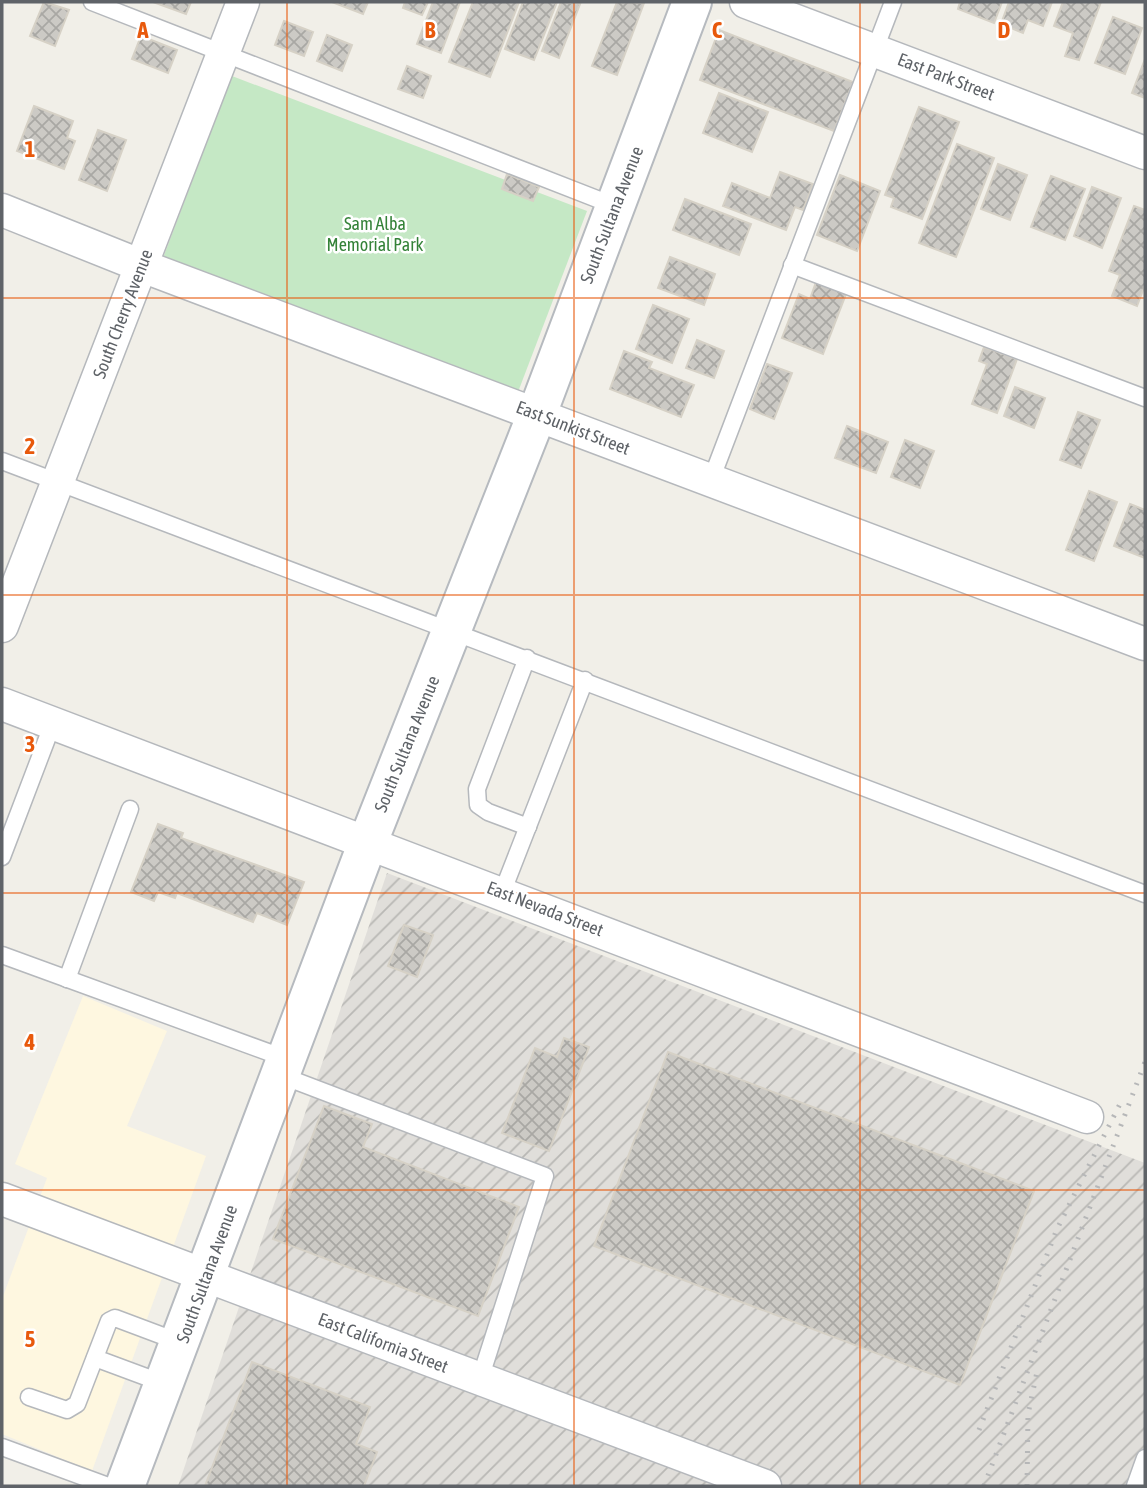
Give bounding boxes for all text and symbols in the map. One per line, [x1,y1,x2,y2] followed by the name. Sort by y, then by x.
[136,17,149,43] text: A
[425,17,436,43] text: B
[712,17,723,43] text: C
[998,17,1011,43] text: D
[895,48,998,105] street label: East Park Street
[25,136,36,162] text: 1
[576,143,647,286] street label: South Sultana Avenue
[327,213,423,255] park label: Sam Alba Memorial Park
[88,246,157,381] street label: South Cherry Avenue
[513,396,633,459] street label: East Sunkist Street
[25,433,35,459] text: 2
[370,673,443,815] street label: South Sultana Avenue
[25,731,35,757] text: 3
[484,877,606,940] street label: East Nevada Street
[24,1029,36,1055] text: 4
[172,1202,241,1346] street label: South Sultana Avenue
[315,1308,451,1377] street label: East California Street
[25,1326,36,1352] text: 5

